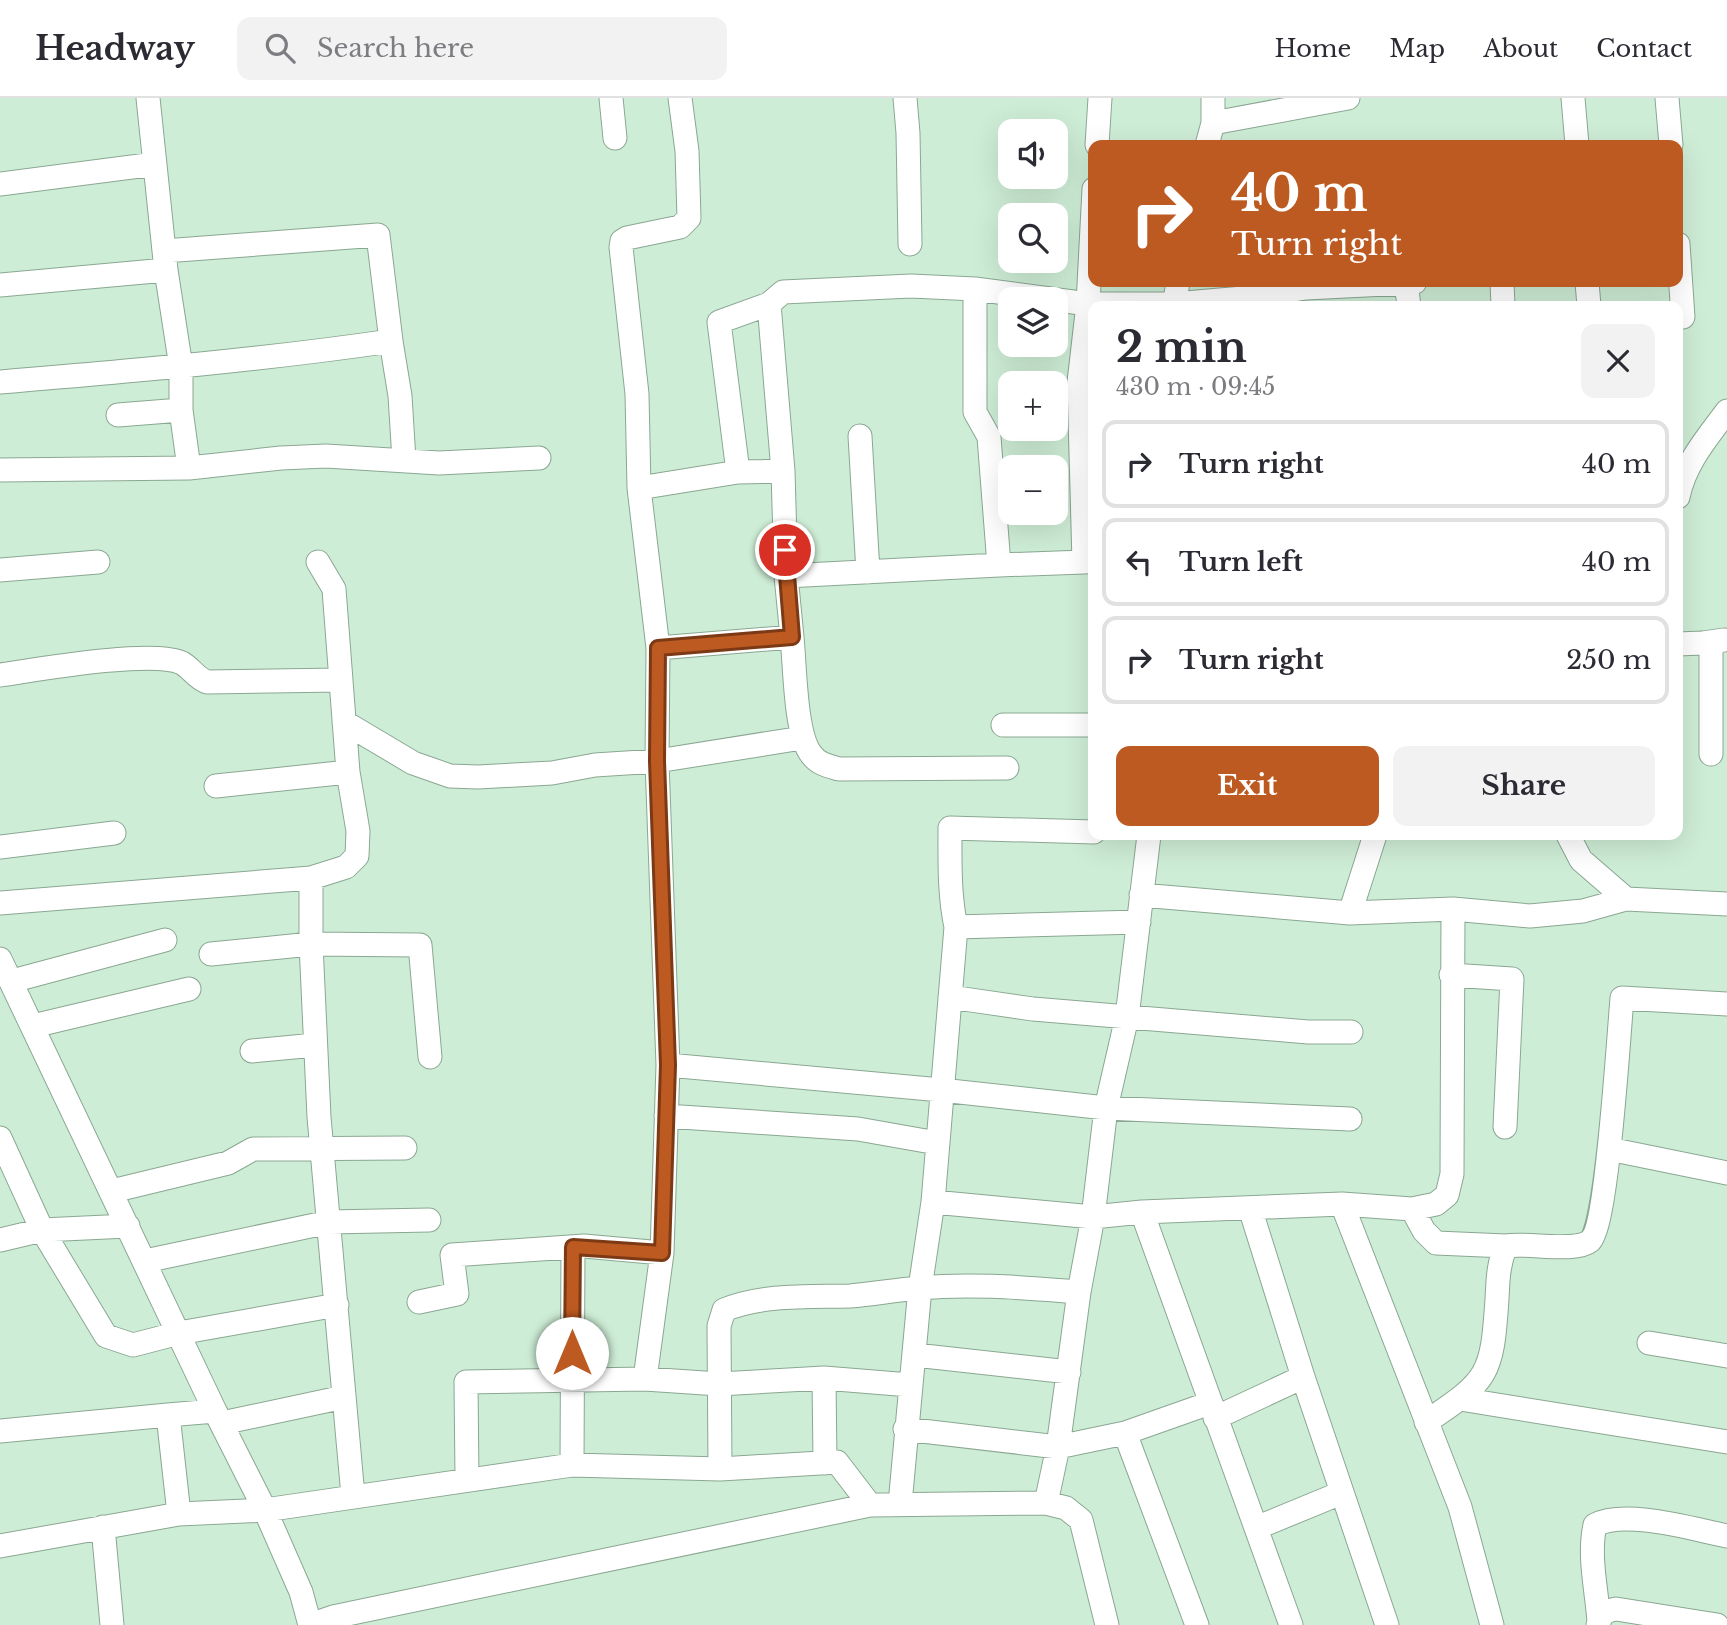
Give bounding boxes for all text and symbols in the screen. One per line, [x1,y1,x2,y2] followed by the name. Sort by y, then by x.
[237,17,727,80] search box
[35,28,195,69] text: Headway
[261,29,299,67] icon: search
[317,32,474,64] text: Search here
[1275,34,1351,63] text: Home
[1389,34,1445,63] text: Map
[1483,34,1558,63] text: About
[1596,34,1692,63] text: Contact
[998,119,1068,525] map controls
[998,119,1068,189] button: sound
[1231,163,1368,224] text: 40 m
[1116,168,1207,259] icon: right
[998,203,1068,273] button: search
[1231,224,1402,264] text: Turn right
[998,287,1068,357] button: layers
[1116,321,1247,373] text: 2 min
[1581,324,1655,398] button: close
[998,371,1068,441] button: +
[1116,373,1275,401] text: 430 m · 09:45
[1120,445,1158,483] icon: right
[1179,448,1324,480] text: Turn right
[1582,448,1651,480] text: 40 m
[998,455,1068,525] button: −
[755,520,815,580] pin
[766,531,804,569] icon: arrive
[1120,543,1158,581] icon: left
[1179,546,1303,578] text: Turn left
[1582,546,1651,578] text: 40 m
[1120,641,1158,679] icon: right
[1179,644,1324,676] text: Turn right
[1566,644,1651,676] text: 250 m
[1116,746,1379,826] button: Exit
[1393,746,1655,826] button: Share
[535,1316,609,1390] position arrow

